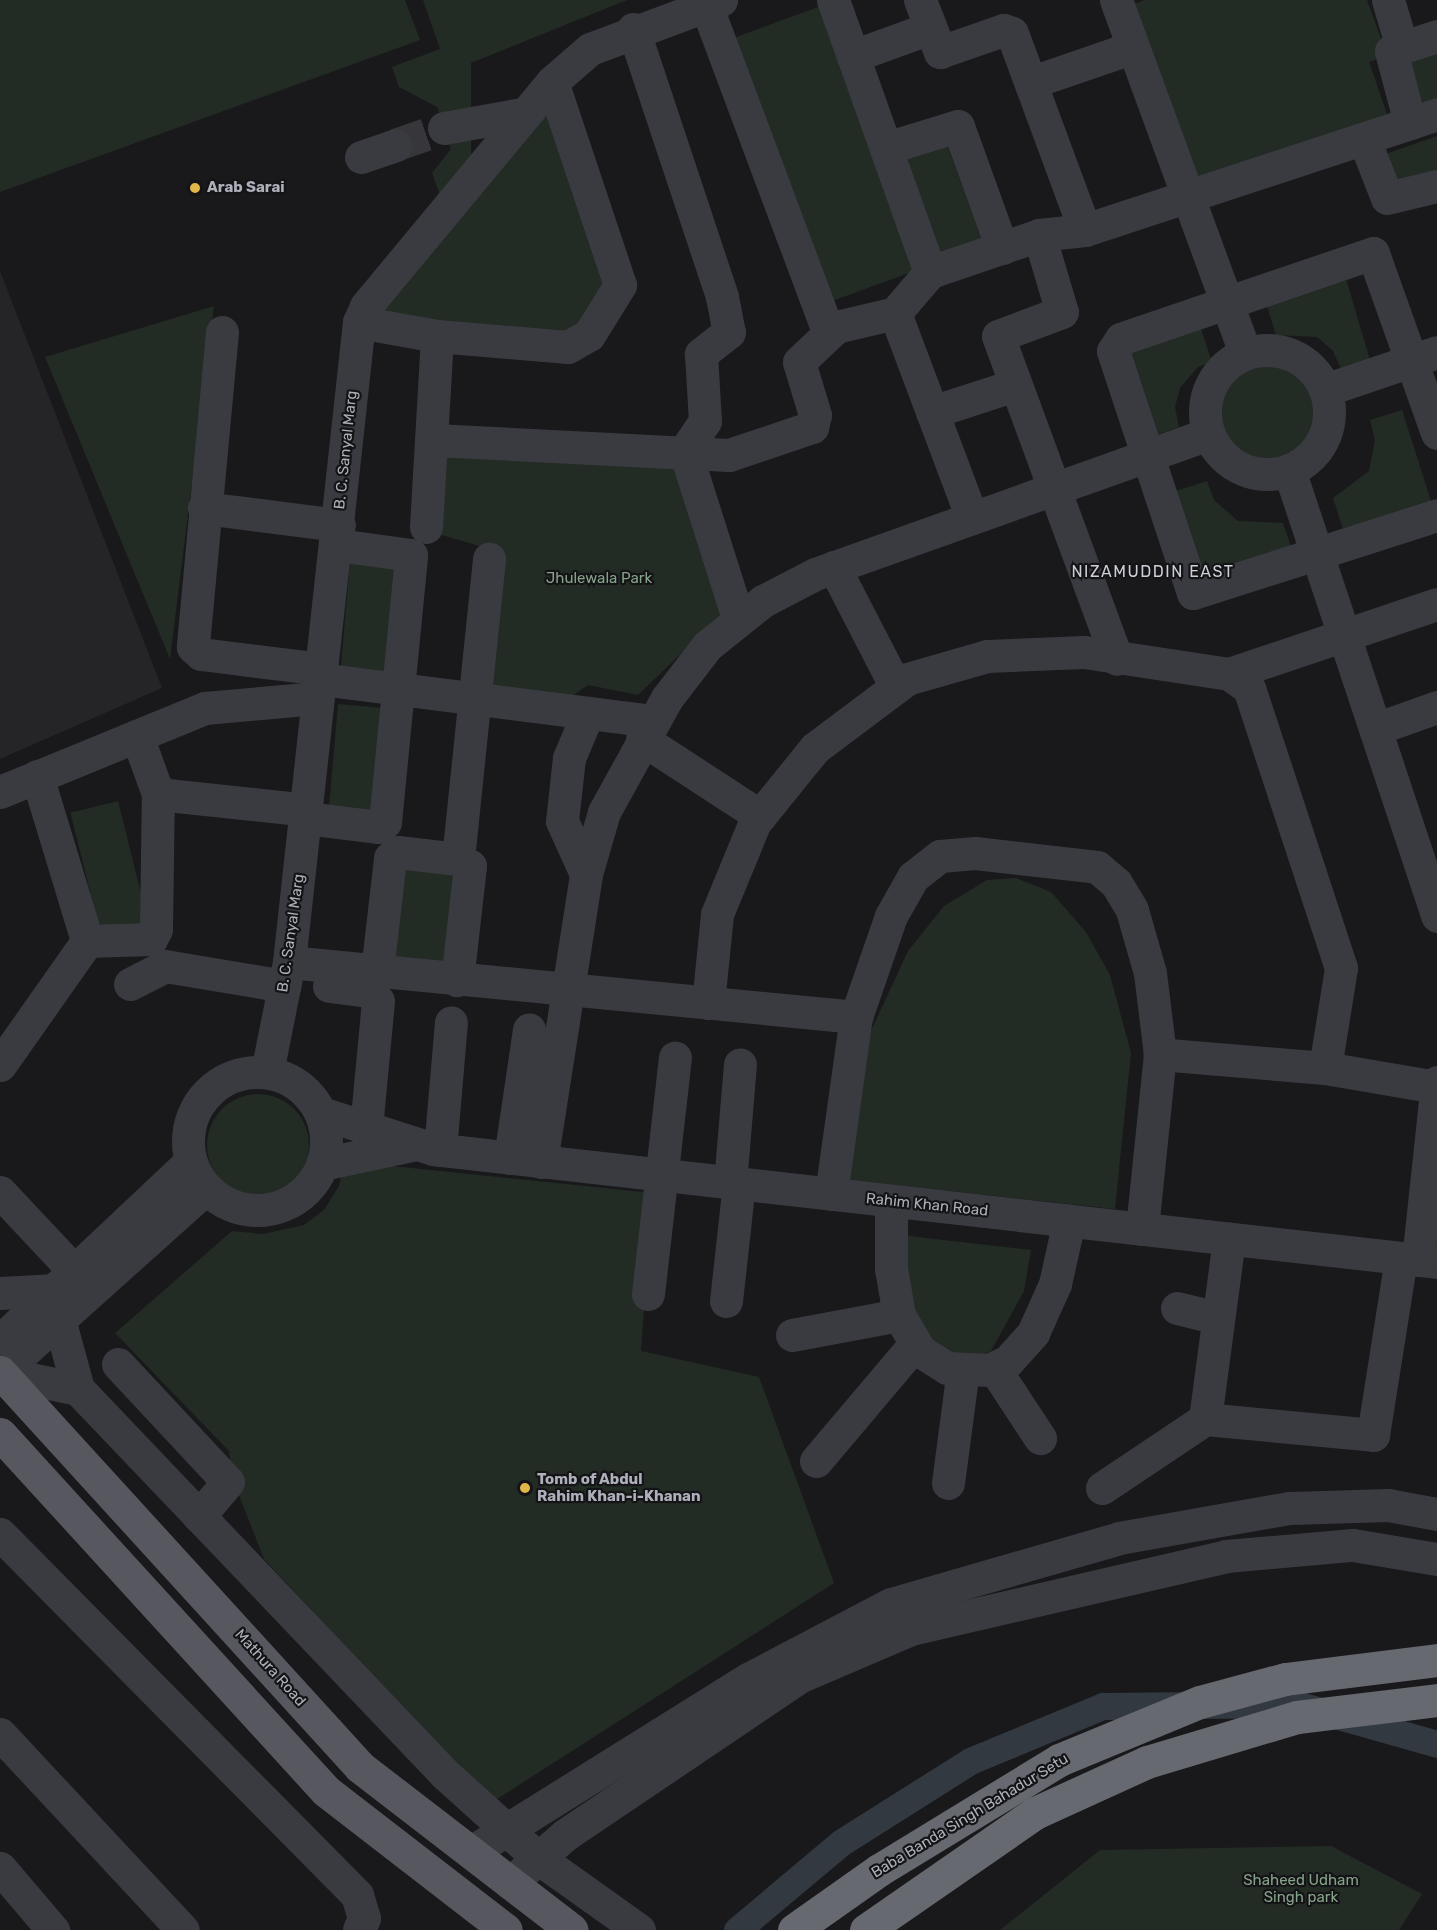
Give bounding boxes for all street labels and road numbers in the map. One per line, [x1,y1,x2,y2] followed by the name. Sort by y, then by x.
[331,390,361,510] street label: B. C. Sanyal Marg
[274,873,308,993] street label: B. C. Sanyal Marg
[865,1190,989,1220] street label: Rahim Khan Road
[231,1626,309,1710] street label: Mathura Road
[868,1750,1072,1882] street label: Baba Banda Singh Bahadur Setu

